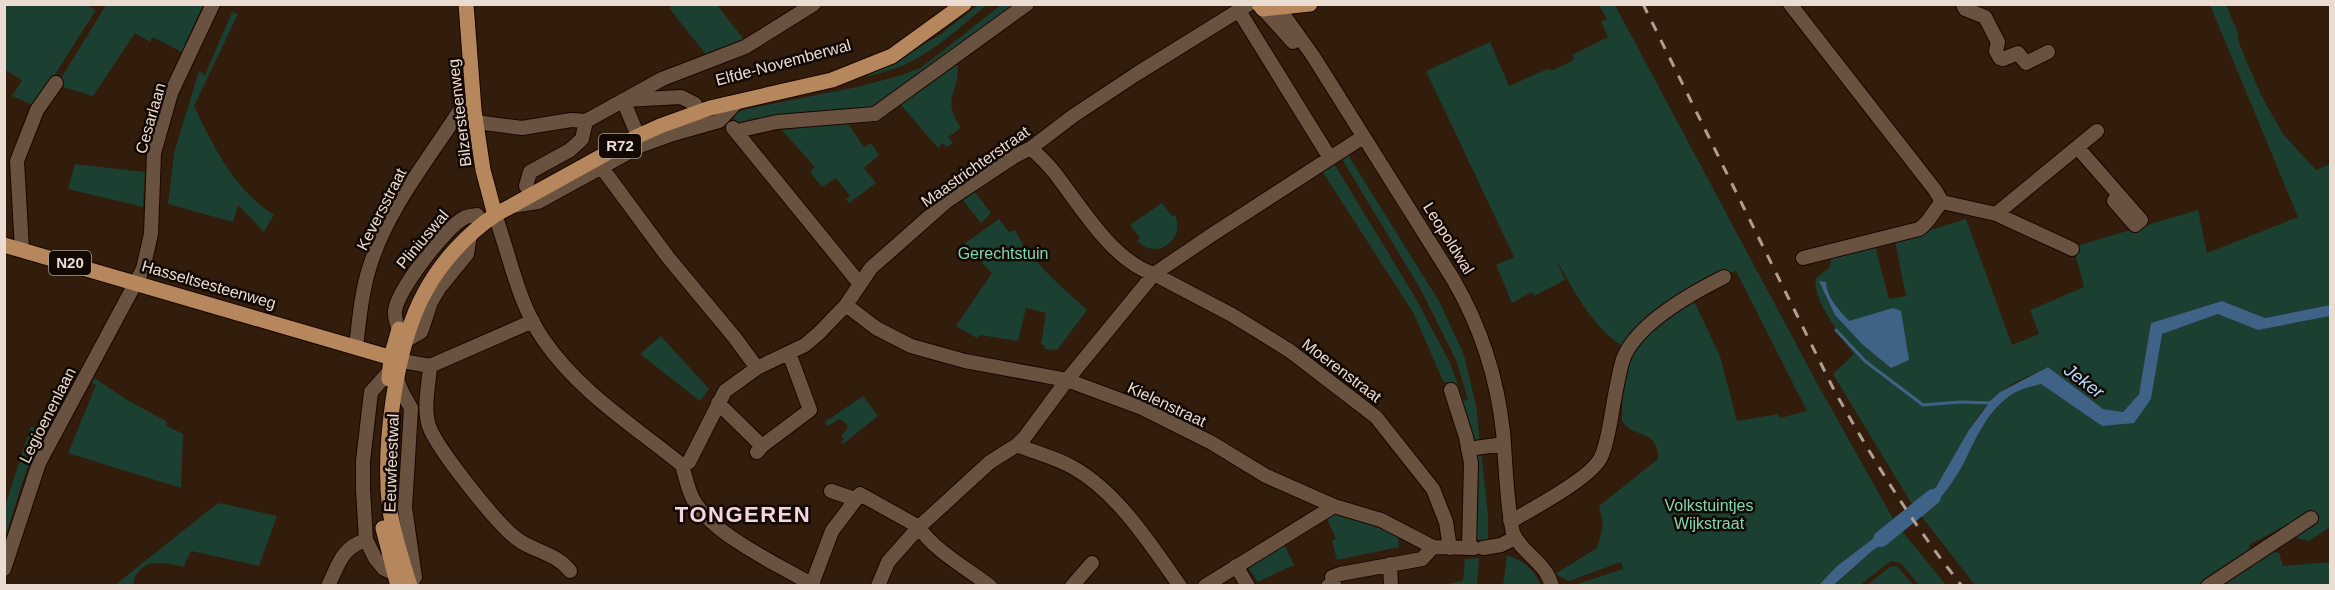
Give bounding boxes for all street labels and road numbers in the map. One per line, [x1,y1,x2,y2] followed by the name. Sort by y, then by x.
[714,36,853,89] street label: Elfde-Novemberwal
[444,58,475,168] street label: Bilzersteenweg
[132,81,169,156] street label: Cesarlaan
[918,122,1033,210] street label: Maastrichterstraat
[599,134,641,158] road number: R72
[353,165,410,253] street label: Keversstraat
[1420,199,1477,277] street label: Leopoldwal
[393,207,452,272] street label: Pliniuswal
[49,251,91,275] road number: N20
[140,257,278,312] street label: Hasseltsesteenweg
[1299,335,1385,406] street label: Moerenstraat
[16,365,79,466] street label: Legioenenlaan
[1125,379,1209,430] street label: Kielenstraat
[381,413,402,513] street label: Eeuwfeestwal

